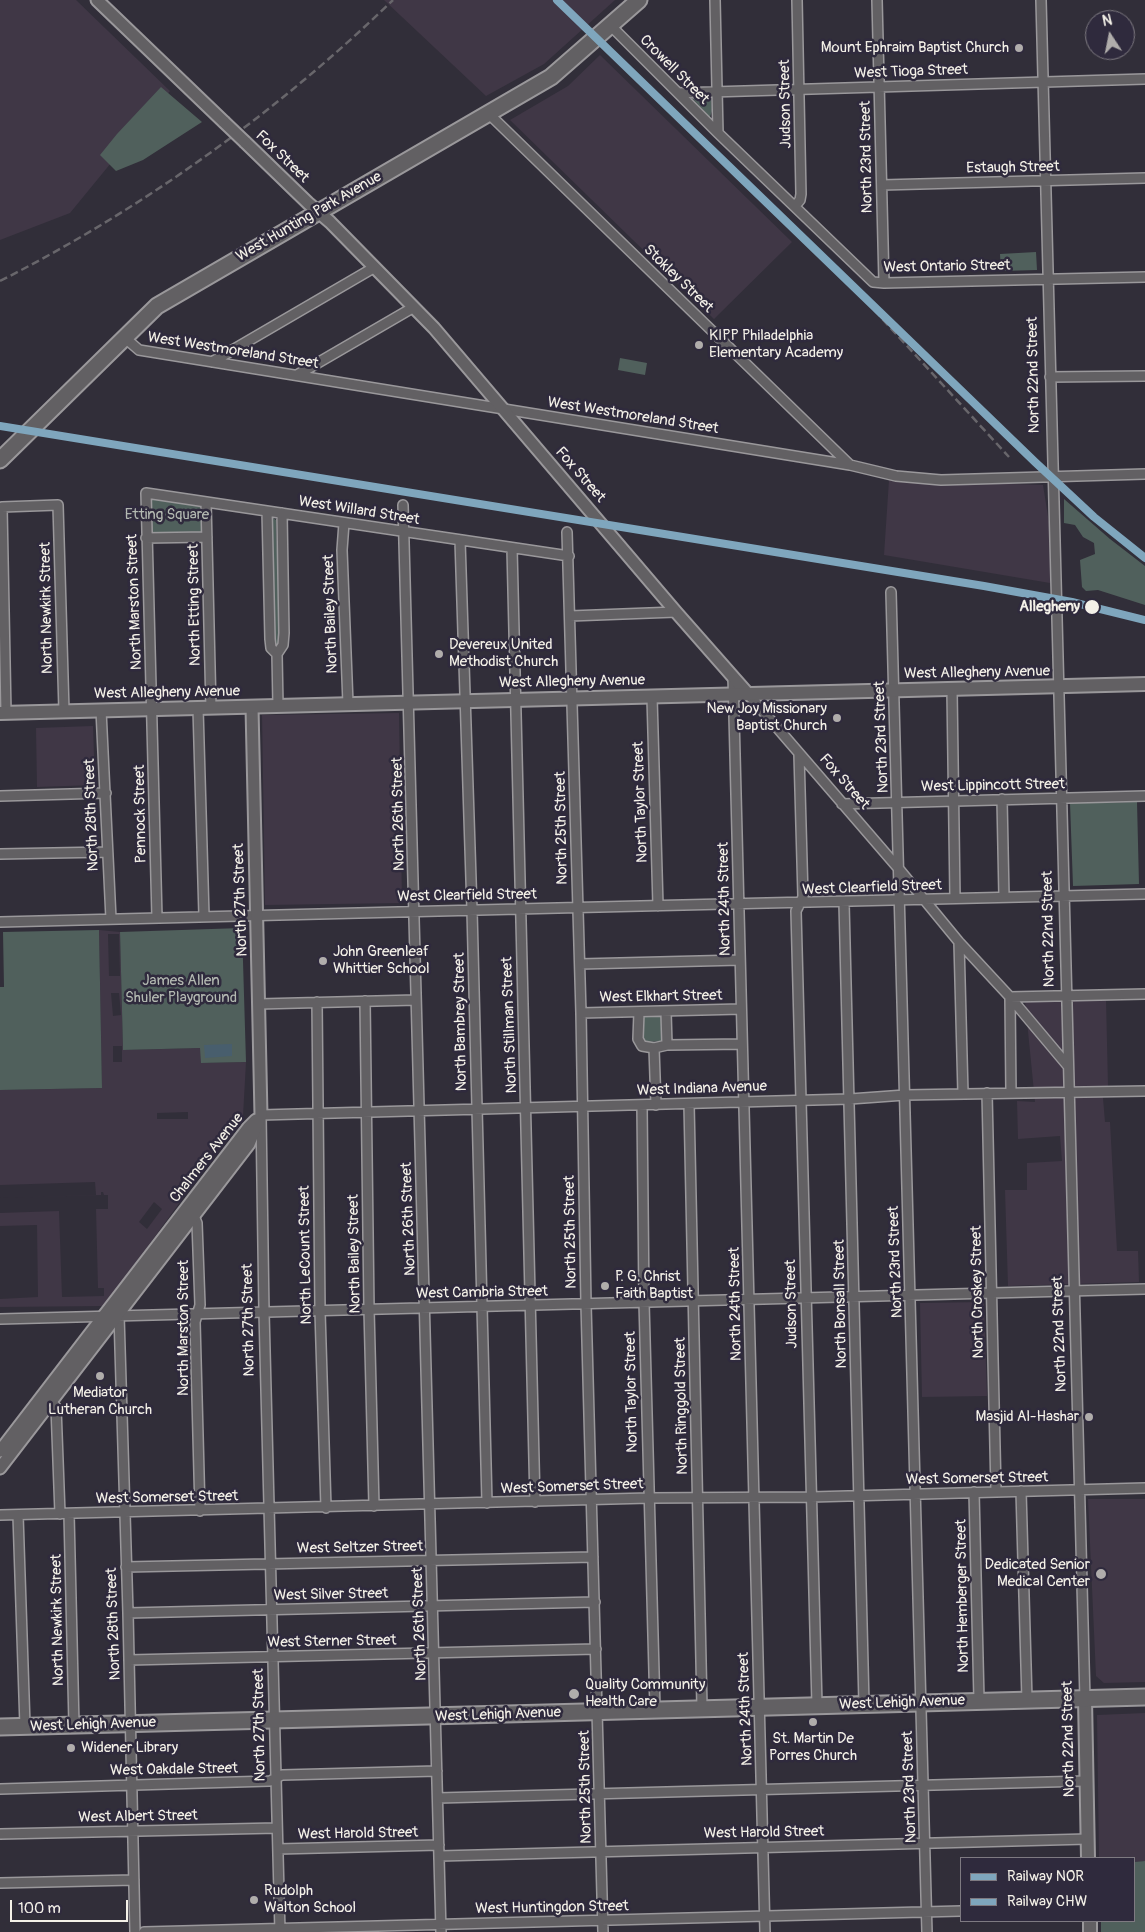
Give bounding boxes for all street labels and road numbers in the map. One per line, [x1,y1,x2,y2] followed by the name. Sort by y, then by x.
[636,32,712,108] street label: Crowell Street
[776,59,796,149] street label: Judson Street
[854,61,968,83] street label: West Tioga Street
[857,101,877,213] street label: North 23rd Street
[251,127,313,187] street label: Fox Street
[966,158,1060,178] street label: Estaugh Street
[233,168,385,266] street label: West Hunting Park Avenue
[639,241,717,317] street label: Stokley Street
[883,257,1011,277] street label: West Ontario Street
[1024,317,1044,433] street label: North 22nd Street
[146,329,320,373] street label: West Westmoreland Street
[546,394,720,438] street label: West Westmoreland Street
[551,444,609,506] street label: Fox Street
[297,493,421,529] street label: West Willard Street
[124,534,146,670] street label: North Marston Street
[37,542,57,674] street label: North Newkirk Street
[185,544,205,666] street label: North Etting Street
[320,554,342,674] street label: North Bailey Street
[904,663,1050,683] street label: West Allegheny Avenue
[499,672,645,692] street label: West Allegheny Avenue
[871,680,893,794] street label: North 23rd Street
[94,683,240,703] street label: West Allegheny Avenue
[630,741,652,863] street label: North Taylor Street
[815,751,873,813] street label: Fox Street
[389,757,409,871] street label: North 26th Street
[81,758,103,872] street label: North 28th Street
[131,765,151,863] street label: Pennock Street
[552,771,572,885] street label: North 25th Street
[921,776,1065,796] street label: West Lippincott Street
[715,842,735,956] street label: North 24th Street
[230,843,252,957] street label: North 27th Street
[1039,871,1059,987] street label: North 22nd Street
[802,877,942,899] street label: West Clearfield Street
[397,886,537,906] street label: West Clearfield Street
[451,952,471,1092] street label: North Bambrey Street
[499,956,521,1094] street label: North Stillman Street
[599,987,723,1007] street label: West Elkhart Street
[637,1078,767,1100] street label: West Indiana Avenue
[166,1110,248,1206] street label: Chalmers Avenue
[398,1162,420,1276] street label: North 26th Street
[561,1175,581,1289] street label: North 25th Street
[296,1185,316,1325] street label: North LeCount Street
[345,1194,365,1314] street label: North Bailey Street
[885,1205,907,1319] street label: North 23rd Street
[968,1225,988,1359] street label: North Croskey Street
[831,1239,851,1369] street label: North Bonsall Street
[726,1247,746,1361] street label: North 24th Street
[782,1259,802,1349] street label: Judson Street
[175,1260,193,1396] street label: North Marston Street
[239,1263,259,1377] street label: North 27th Street
[1049,1276,1071,1392] street label: North 22nd Street
[416,1283,548,1303] street label: West Cambria Street
[622,1331,642,1453] street label: North Taylor Street
[672,1337,692,1475] street label: North Ringgold Street
[905,1469,1049,1489] street label: West Somerset Street
[500,1476,644,1498] street label: West Somerset Street
[95,1488,239,1508] street label: West Somerset Street
[953,1519,973,1673] street label: North Hemberger Street
[297,1538,423,1558] street label: West Seltzer Street
[48,1554,68,1686] street label: North Newkirk Street
[103,1567,125,1681] street label: North 28th Street
[409,1567,431,1681] street label: North 26th Street
[274,1585,388,1605] street label: West Silver Street
[267,1632,397,1652] street label: West Sterner Street
[735,1652,757,1766] street label: North 24th Street
[250,1668,270,1782] street label: North 27th Street
[1059,1681,1079,1797] street label: North 22nd Street
[839,1692,965,1714] street label: West Lehigh Avenue
[435,1704,561,1726] street label: West Lehigh Avenue
[30,1714,156,1736] street label: West Lehigh Avenue
[576,1730,596,1844] street label: North 25th Street
[899,1730,921,1844] street label: North 23rd Street
[110,1760,238,1780] street label: West Oakdale Street
[78,1807,198,1827] street label: West Albert Street
[704,1823,824,1843] street label: West Harold Street
[298,1824,418,1844] street label: West Harold Street
[475,1898,629,1918] street label: West Huntingdon Street

